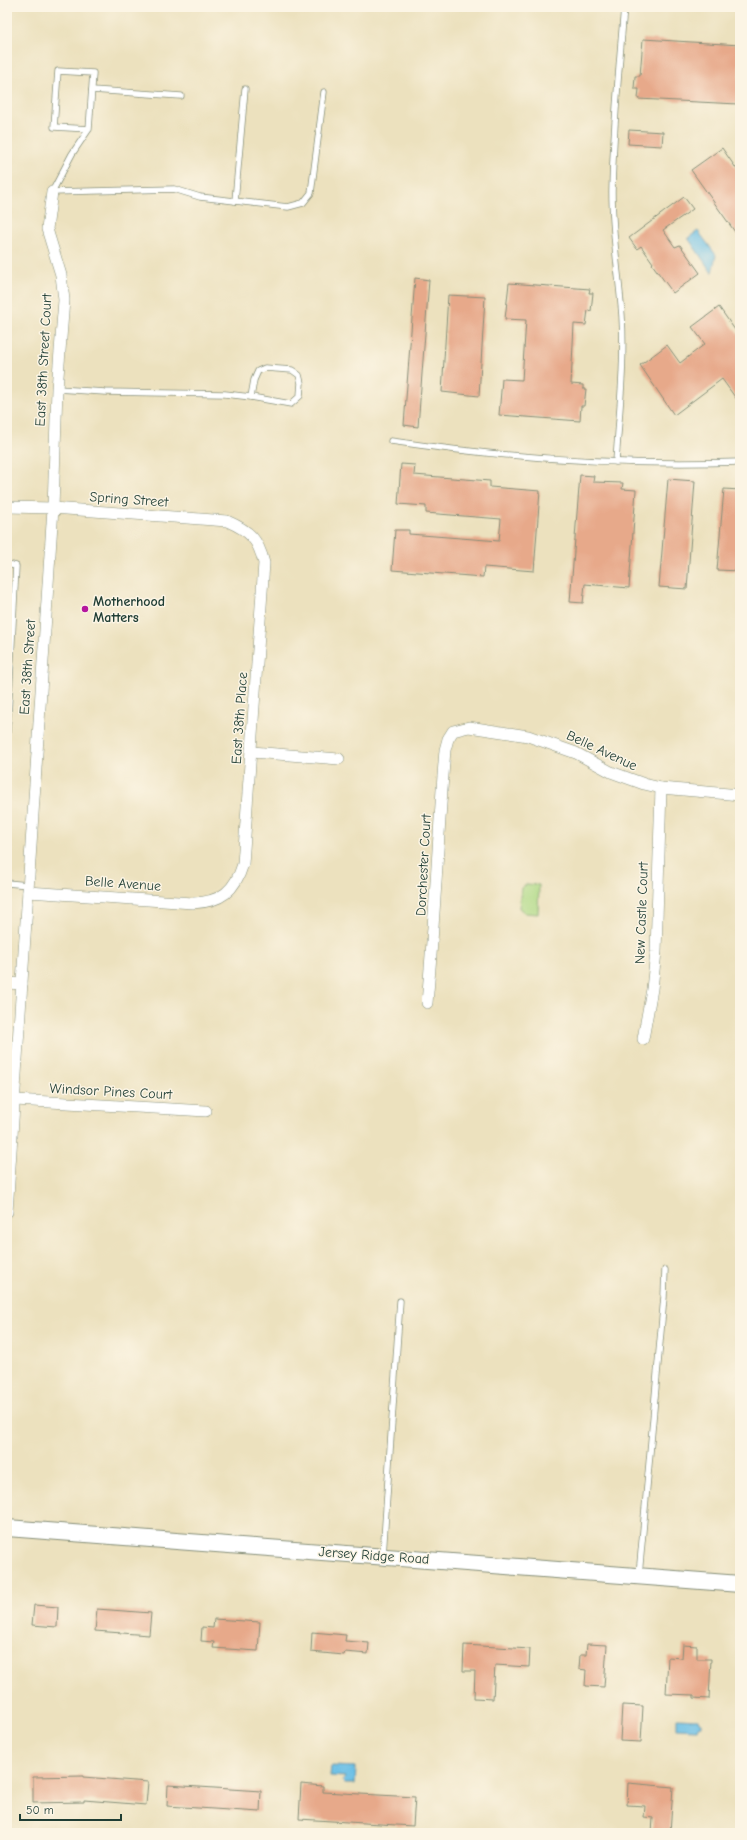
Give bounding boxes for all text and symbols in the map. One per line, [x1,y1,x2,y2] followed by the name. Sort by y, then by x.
[32,292,56,427] street label: East 38th Street Court
[89,488,170,511] street label: Spring Street
[93,593,165,626] place label: Motherhood Matters
[80,604,90,614] marker: Motherhood Matters
[16,618,39,715] street label: East 38th Street
[228,671,251,765] street label: East 38th Place
[564,727,640,774] street label: Belle Avenue
[412,813,435,916] street label: Dorchester Court
[631,861,652,964] street label: New Castle Court
[84,872,162,895] street label: Belle Avenue
[49,1080,174,1103] street label: Windsor Pines Court
[318,1543,430,1568] street label: Jersey Ridge Road
[20,1796,121,1822] scale bar
[26,1803,54,1817] text: 50 m

